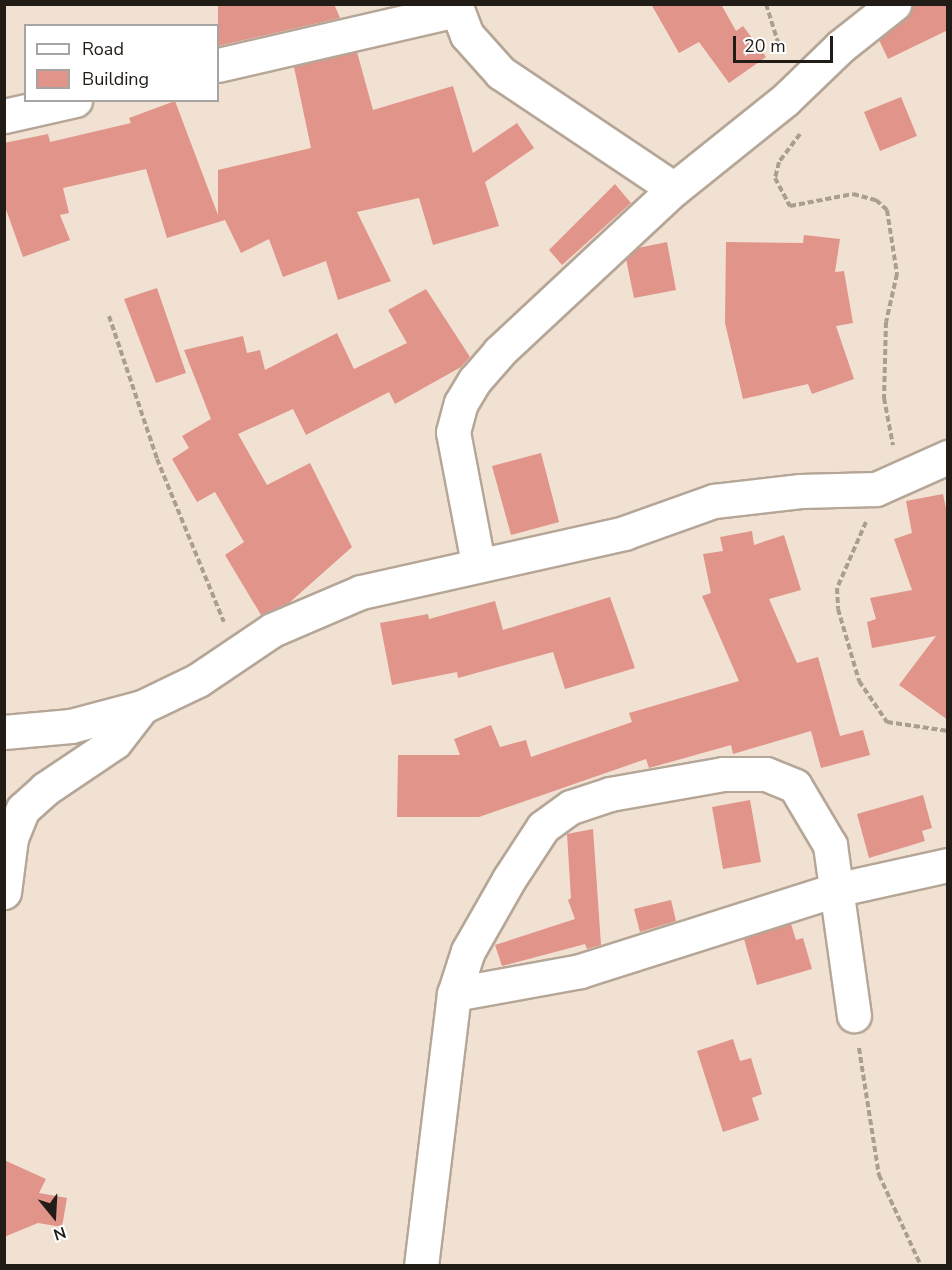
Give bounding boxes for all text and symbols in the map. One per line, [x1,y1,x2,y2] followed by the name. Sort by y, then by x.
[24,24,219,102] legend
[736,24,836,62] scale bar
[744,34,786,58] text: 20 m
[82,37,124,61] text: Road
[82,67,149,91] text: Building
[24,1186,84,1246] north arrow
[50,1221,69,1245] text: N

